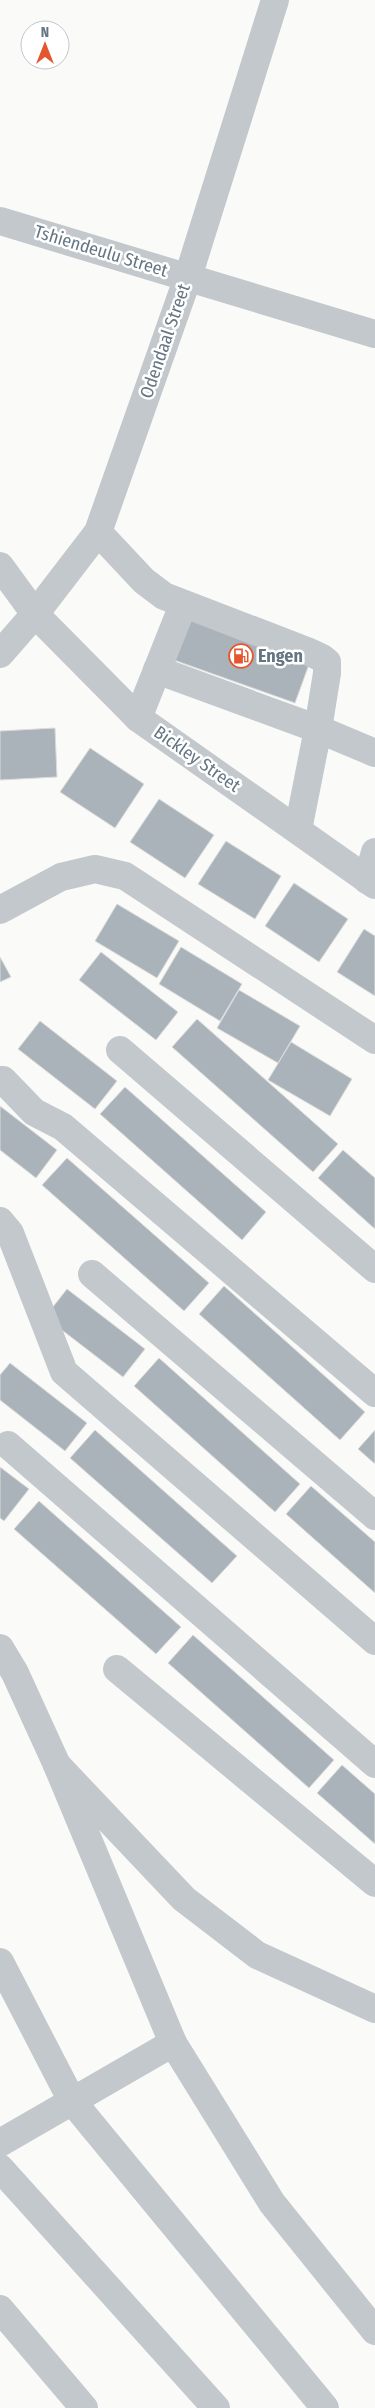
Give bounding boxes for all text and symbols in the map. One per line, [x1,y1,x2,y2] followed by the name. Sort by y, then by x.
[20,20,70,70] north arrow
[41,24,49,41] text: N
[32,220,170,282] street label: Tshiendeulu Street
[135,281,195,401] street label: Odendaal Street
[228,643,254,669] fuel station icon: Engen
[258,645,303,667] place label: Engen
[150,721,245,797] street label: Bickley Street

